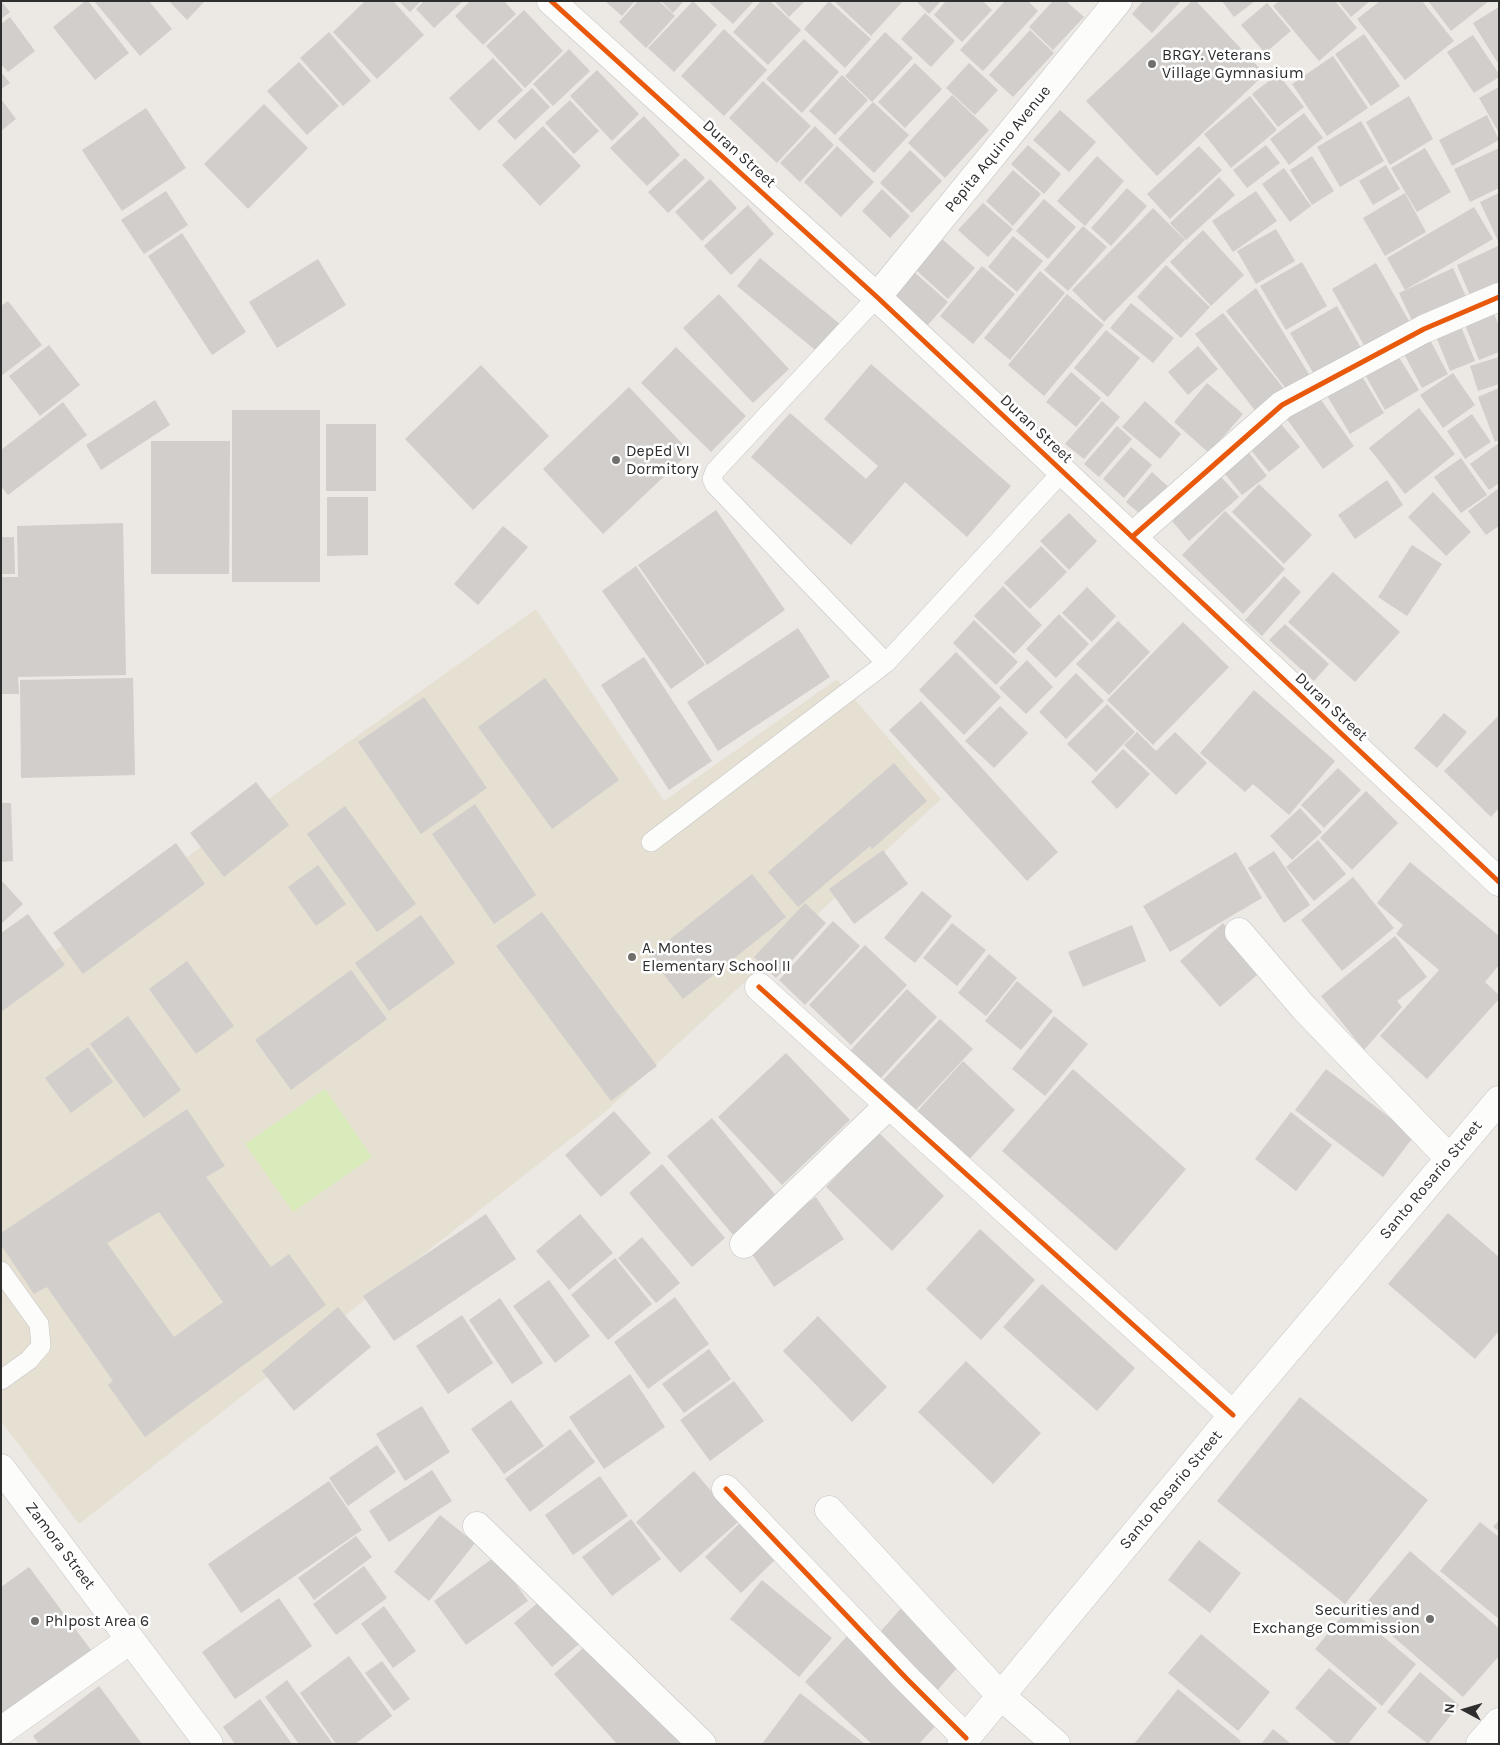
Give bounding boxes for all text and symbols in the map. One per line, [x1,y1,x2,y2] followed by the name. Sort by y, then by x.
[1162,45,1304,83] place label: BRGY. Veterans Village Gymnasium
[1146,58,1158,70] marker: BRGY. Veterans Village Gymnasium
[941,82,1055,216] street label: Pepita Aquino Avenue
[698,116,780,192] street label: Duran Street
[996,391,1076,467] street label: Duran Street
[626,441,699,479] place label: DepEd VI Dormitory
[610,454,622,466] marker: DepEd VI Dormitory
[1291,669,1371,745] street label: Duran Street
[642,938,791,976] place label: A. Montes Elementary School II
[626,951,638,963] marker: A. Montes Elementary School II
[1376,1117,1486,1243] street label: Santo Rosario Street
[1116,1427,1226,1553] street label: Santo Rosario Street
[21,1499,99,1593] street label: Zamora Street
[1252,1600,1420,1638] place label: Securities and Exchange Commission
[45,1611,149,1631] place label: Phlpost Area 6
[1424,1613,1436,1625] marker: Securities and Exchange Commission
[29,1615,41,1627] marker: Phlpost Area 6
[1440,1685,1490,1735] north arrow
[1441,1703,1459,1714] text: N

